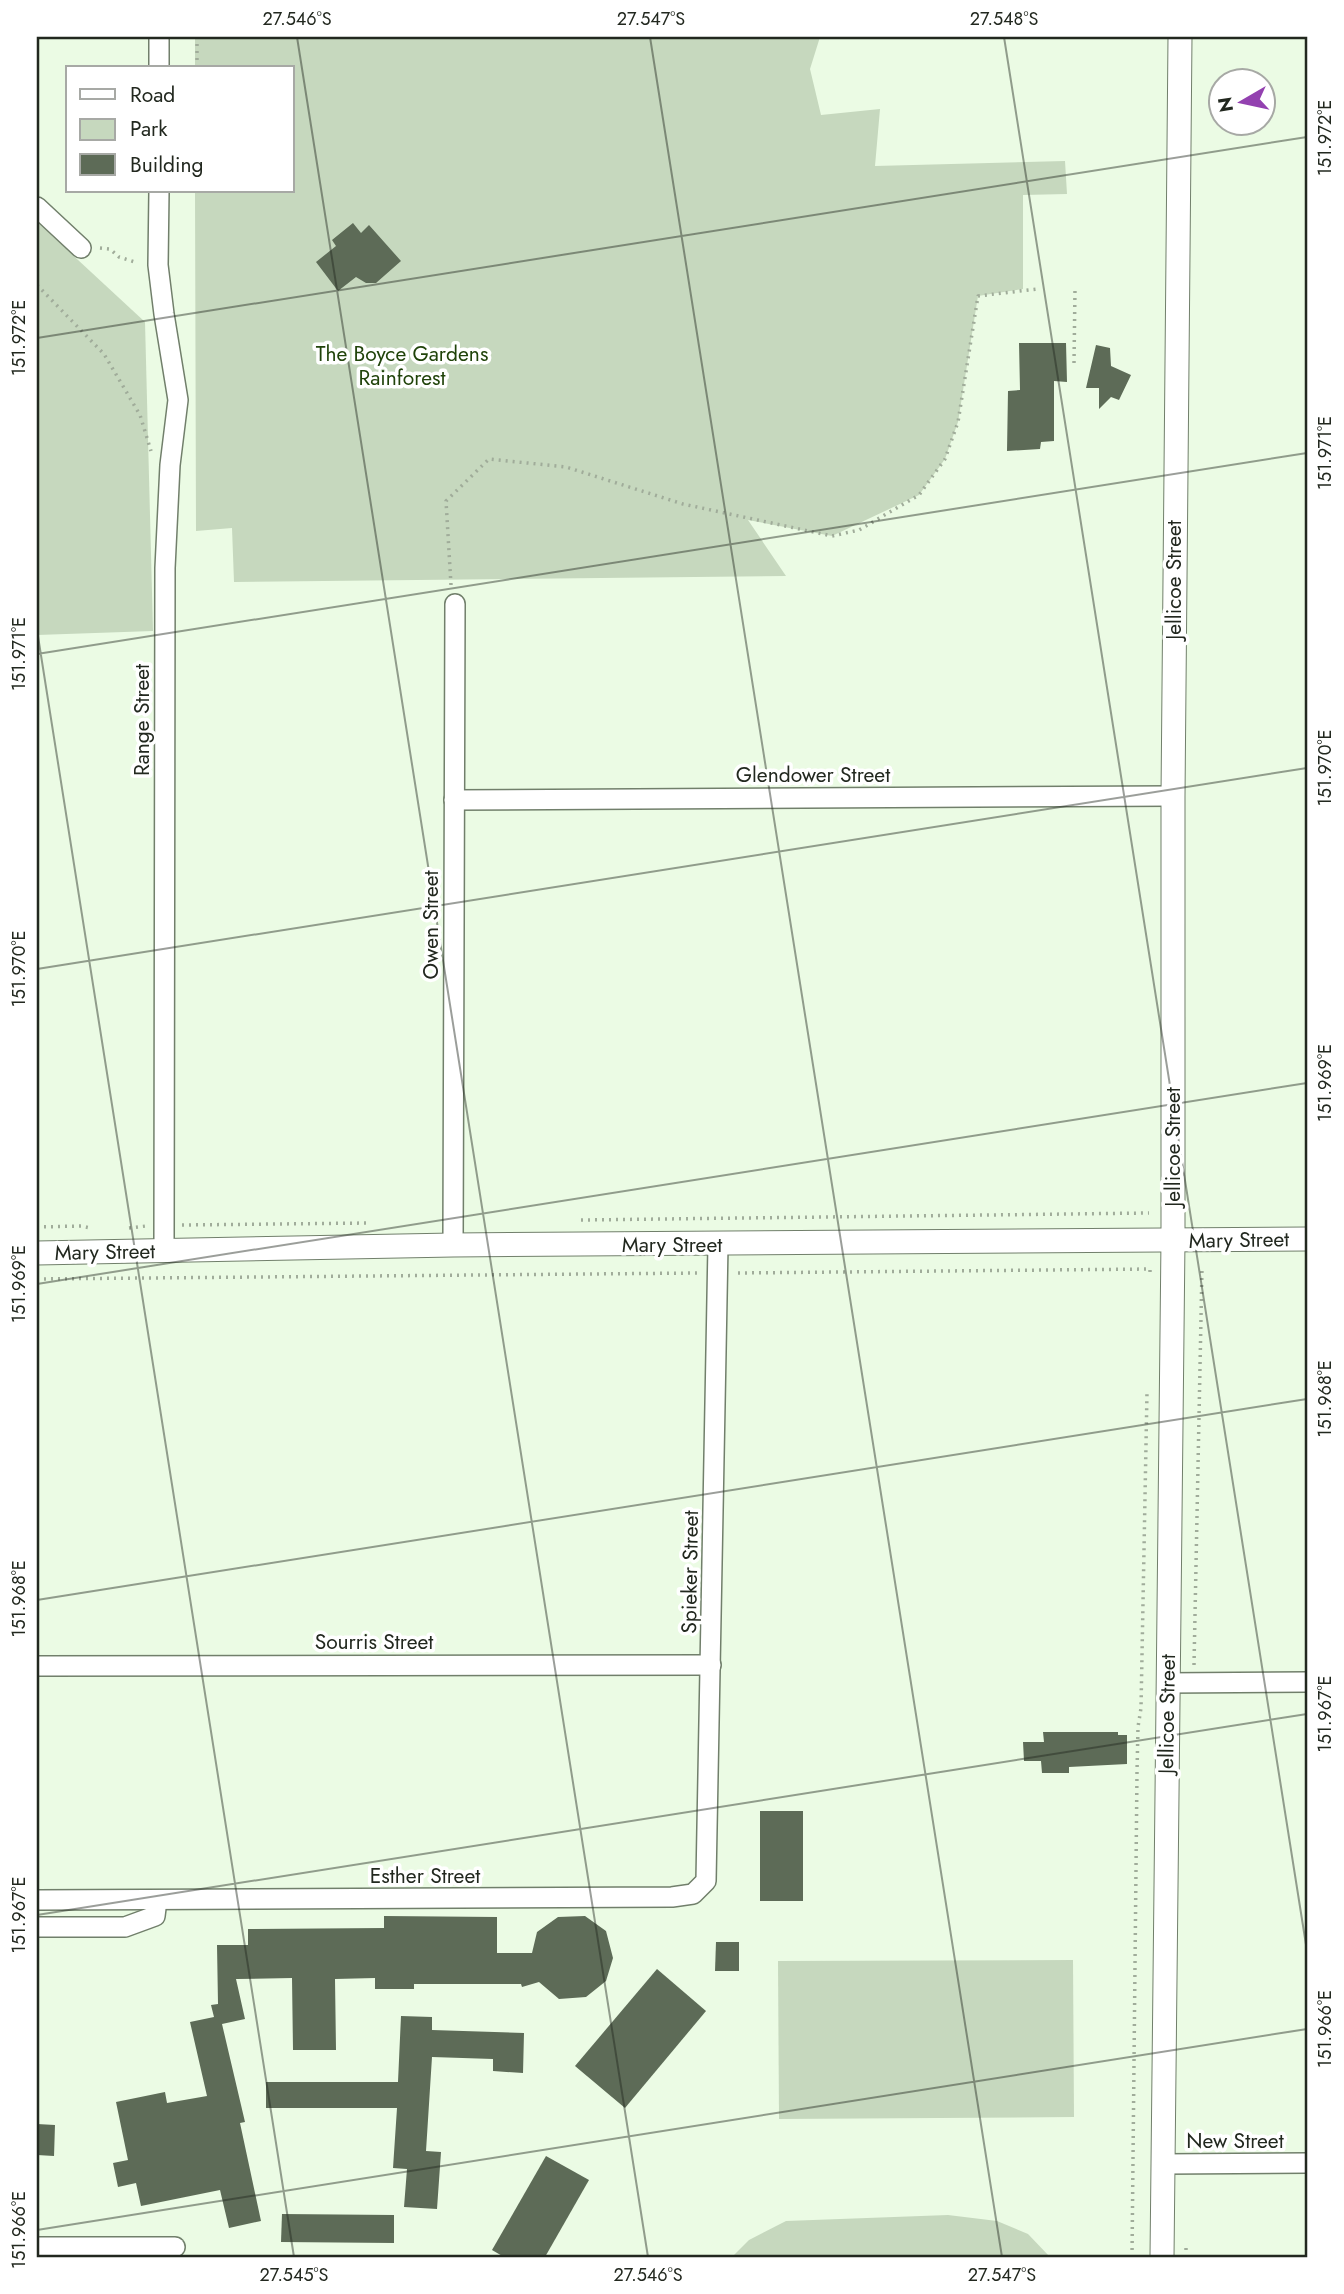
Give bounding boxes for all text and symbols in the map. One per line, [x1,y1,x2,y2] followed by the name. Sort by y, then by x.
[262,6,332,32] text: 27.546°S
[617,6,685,32] text: 27.547°S
[970,6,1038,32] text: 27.548°S
[66,66,294,192] legend
[1208,66,1278,136] north arrow
[130,80,175,110] text: Road
[1211,95,1240,114] text: N
[1312,100,1338,176] text: 151.972°E
[130,114,168,144] text: Park
[130,150,203,180] text: Building
[6,300,32,376] text: 151.972°E
[316,339,488,393] park label: The Boyce Gardens Rainforest
[1312,416,1338,490] text: 151.971°E
[1159,520,1189,643] street label: Jellicoe Street
[6,617,32,691] text: 151.971°E
[127,664,157,776] street label: Range Street
[1312,730,1338,806] text: 151.970°E
[736,760,890,790] street label: Glendower Street
[416,870,446,980] street label: Owen Street
[6,931,32,1007] text: 151.970°E
[1312,1044,1338,1122] text: 151.969°E
[1158,1087,1188,1210] street label: Jellicoe Street
[1188,1224,1290,1256] street label: Mary Street
[622,1230,722,1260] street label: Mary Street
[54,1236,156,1268] street label: Mary Street
[6,1245,32,1323] text: 151.969°E
[1312,1360,1338,1438] text: 151.968°E
[674,1510,706,1634] street label: Spieker Street
[6,1560,32,1638] text: 151.968°E
[315,1627,433,1657] street label: Sourris Street
[1151,1654,1183,1777] street label: Jellicoe Street
[1312,1676,1338,1752] text: 151.967°E
[370,1861,480,1891] street label: Esther Street
[6,1877,32,1953] text: 151.967°E
[1312,1990,1338,2068] text: 151.966°E
[1186,2126,1284,2156] street label: New Street
[6,2191,32,2269] text: 151.966°E
[260,2262,329,2288] text: 27.545°S
[613,2262,683,2288] text: 27.546°S
[968,2262,1036,2288] text: 27.547°S

